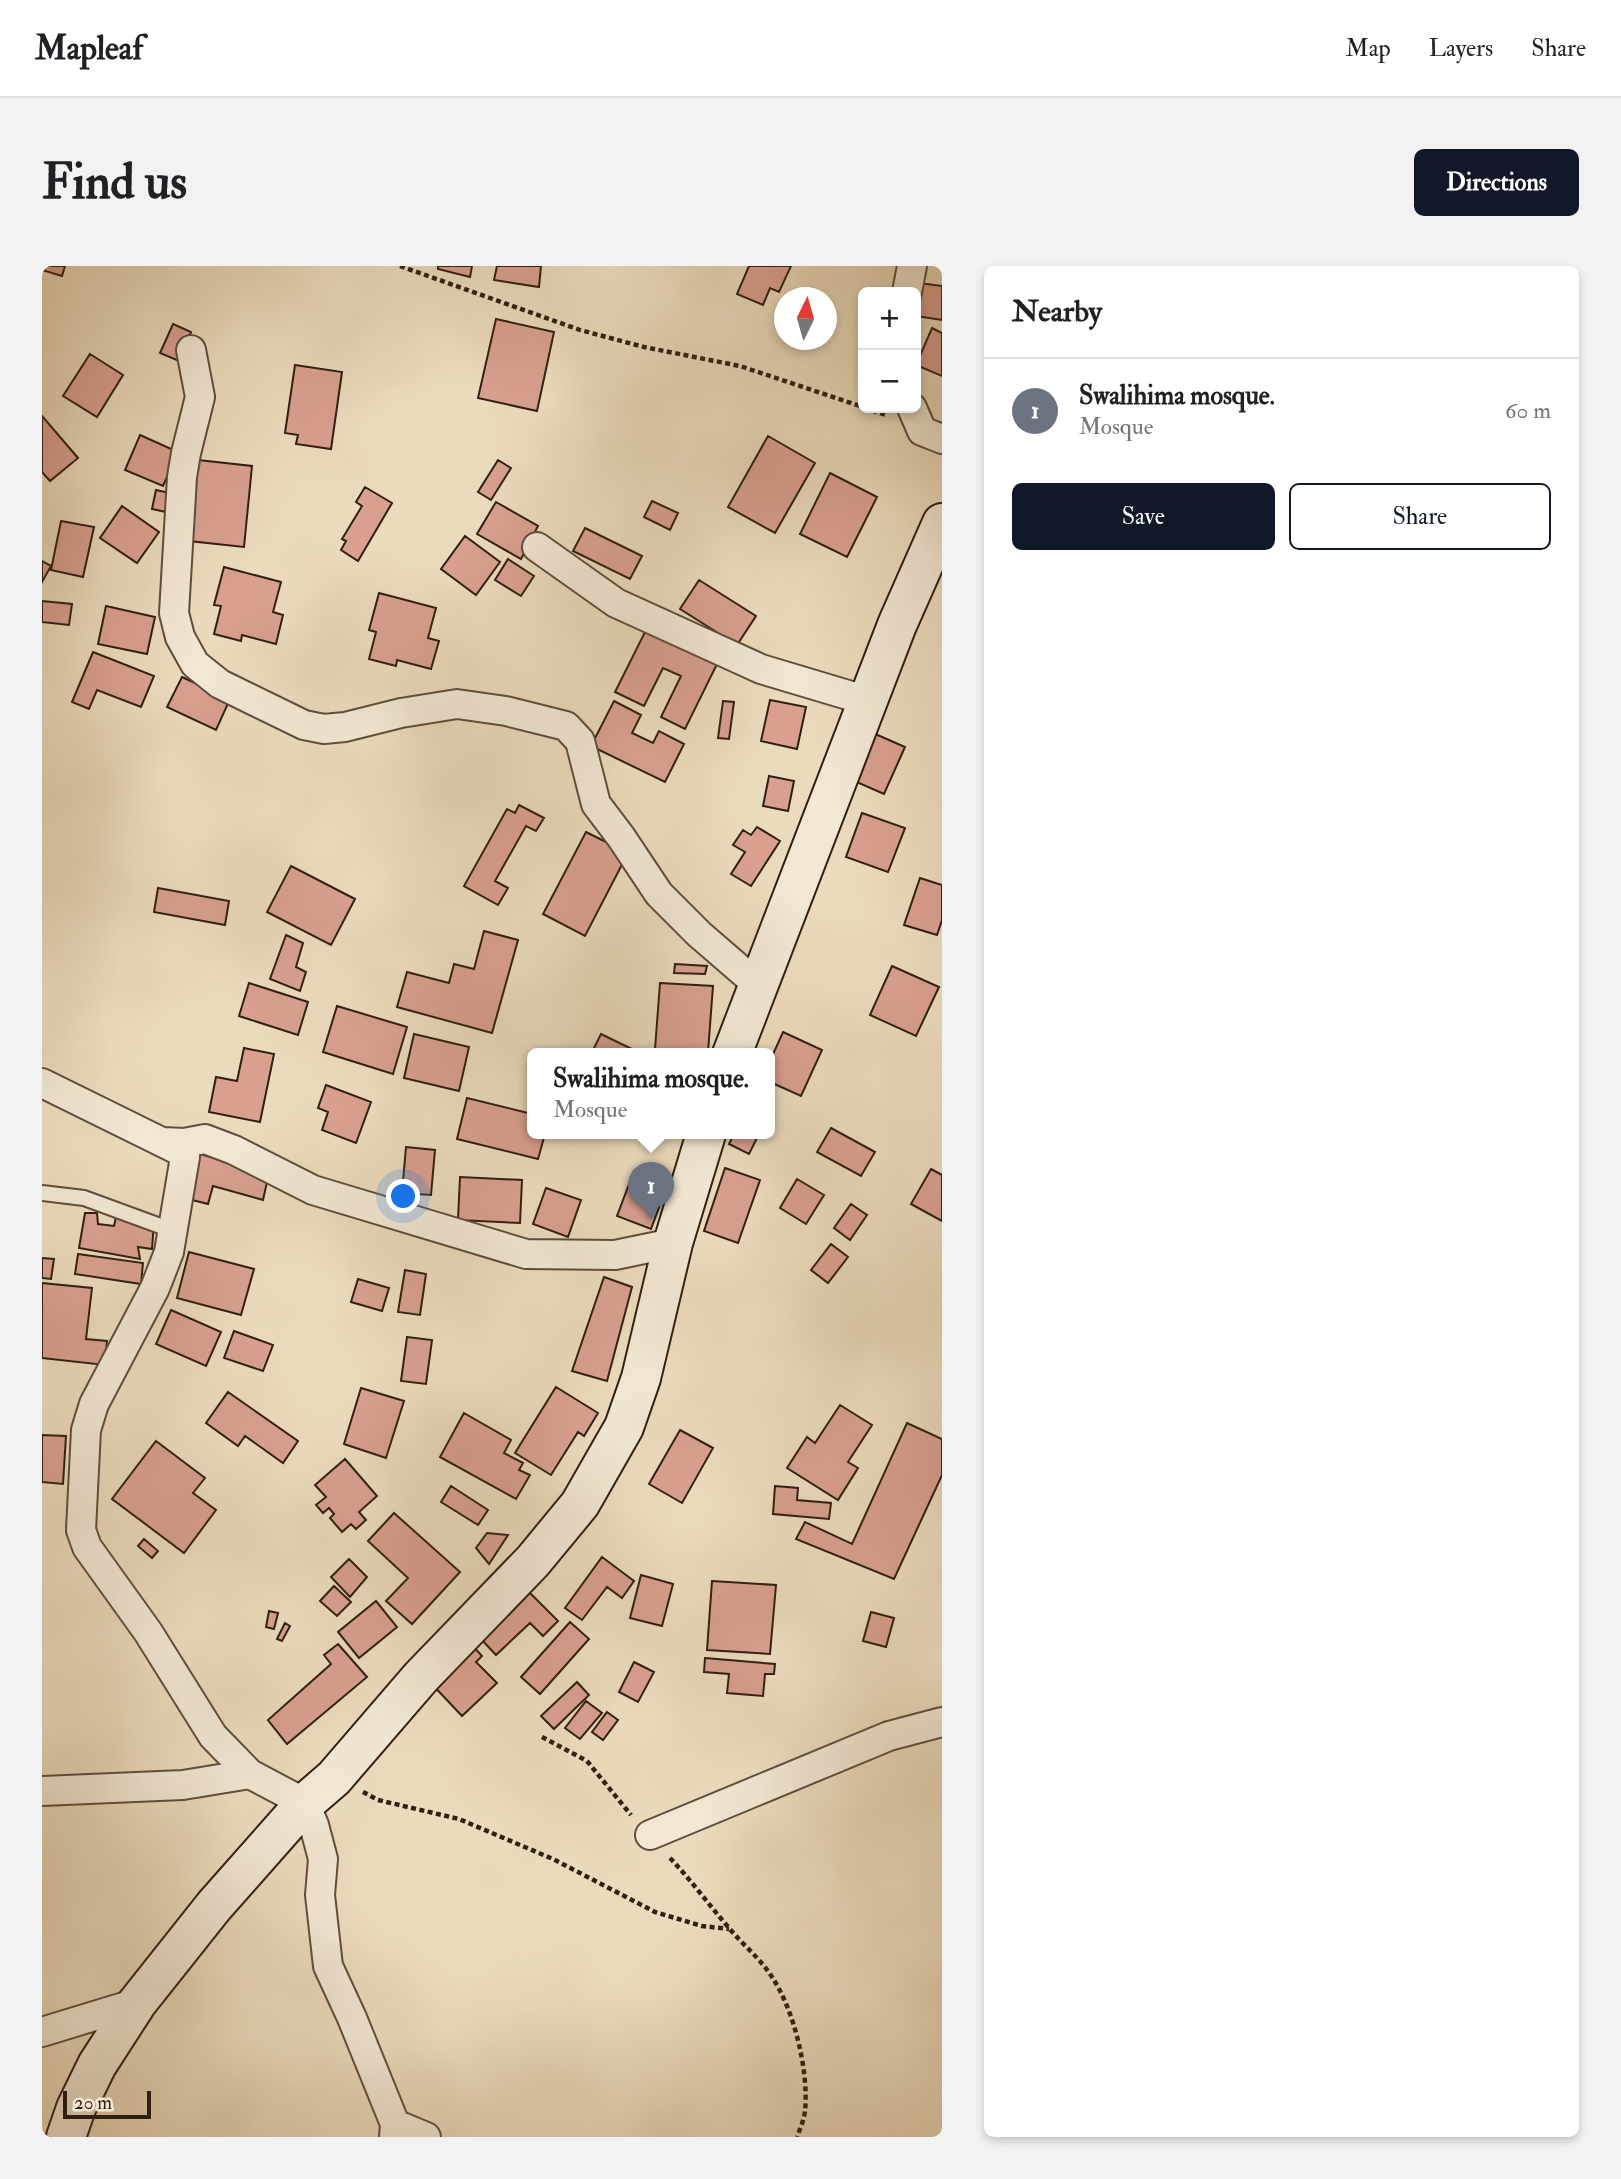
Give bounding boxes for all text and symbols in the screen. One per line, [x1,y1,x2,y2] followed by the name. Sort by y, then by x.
[35,28,143,69] text: Mapleaf
[1346,33,1391,64] text: Map
[1429,33,1493,64] text: Layers
[1531,33,1586,64] text: Share
[1414,149,1579,216] button: Directions
[42,152,187,213] text: Find us
[774,287,837,350] north arrow
[858,287,921,413] map controls
[858,287,921,350] button: +
[1012,293,1102,330] text: Nearby
[858,350,921,413] button: −
[1079,380,1275,412] text: Swalihima mosque.
[1031,396,1039,425] text: 1
[1505,396,1551,425] text: 60 m
[1079,412,1153,441] text: Mosque
[1012,483,1275,550] button: Save
[1289,483,1551,550] button: Share
[527,1048,775,1139] popup
[553,1063,749,1095] text: Swalihima mosque.
[553,1095,627,1124] text: Mosque
[628,1162,674,1220] pin: 1
[386,1179,420,1213] your location
[63,2088,150,2120] scale bar
[74,2091,112,2115] text: 20 m

